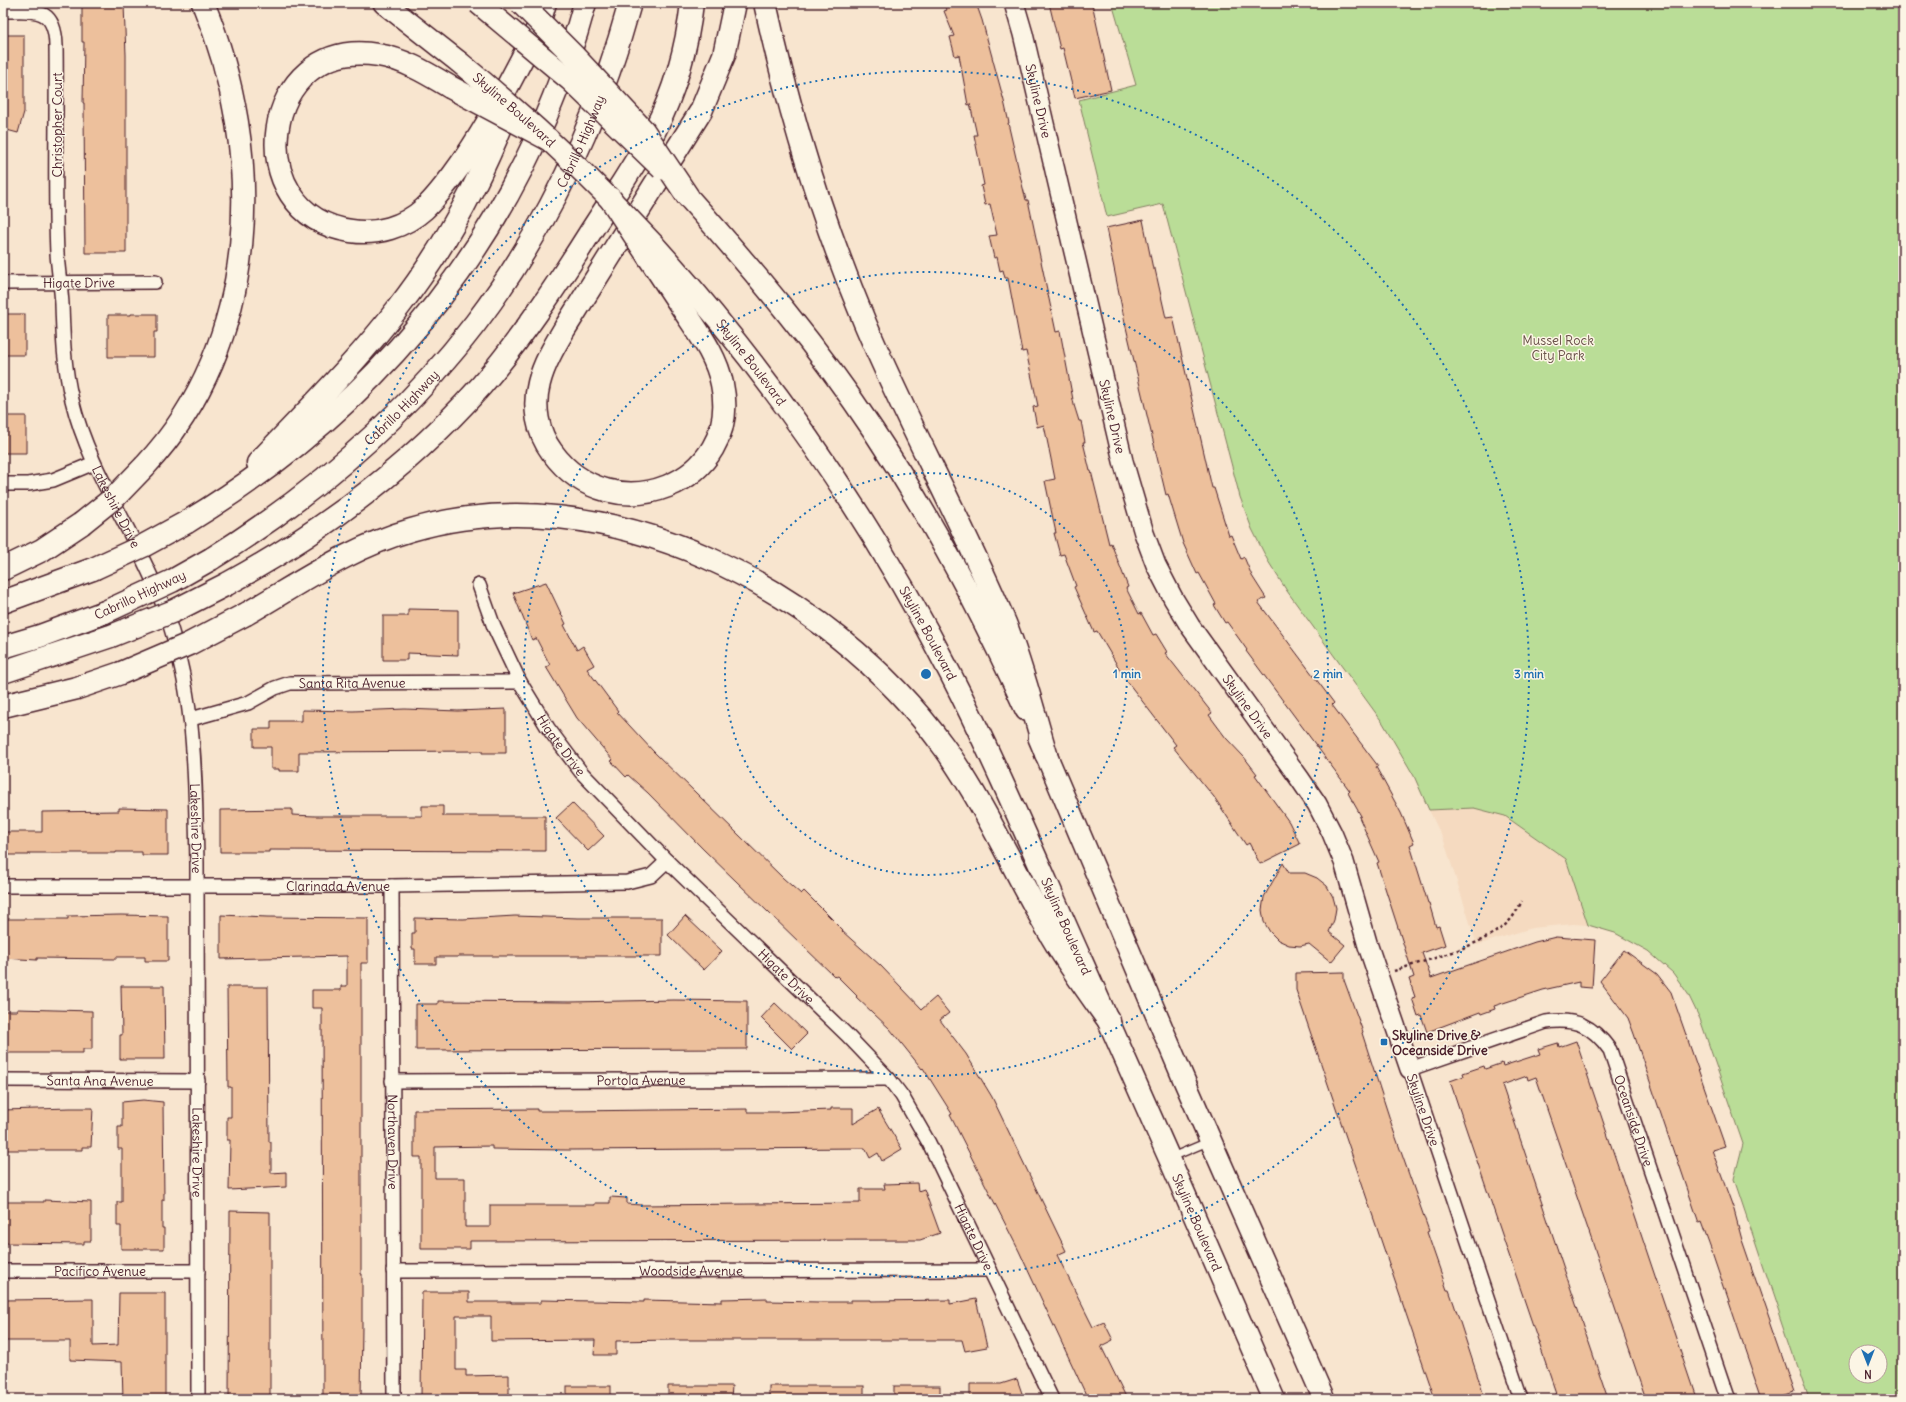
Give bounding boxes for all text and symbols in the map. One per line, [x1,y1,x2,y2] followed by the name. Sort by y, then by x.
[1022,62,1056,140] street label: Skyline Drive
[470,69,560,151] street label: Skyline Boulevard
[49,72,66,178] street label: Christopher Court
[553,93,608,191] street label: Cabrillo Highway
[43,274,115,291] street label: Higate Drive
[713,316,790,409] street label: Skyline Boulevard
[1522,332,1594,364] park label: Mussel Rock City Park
[360,366,442,449] street label: Cabrillo Highway
[1096,378,1129,455] street label: Skyline Drive
[88,463,144,551] street label: Lakeshire Drive
[91,566,189,624] street label: Cabrillo Highway
[896,583,961,683] street label: Skyline Boulevard
[1113,666,1141,681] text: 1 min
[1313,666,1343,681] text: 2 min
[1514,666,1544,681] text: 3 min
[919,667,933,681] centre of rings
[1219,671,1277,742] street label: Skyline Drive
[299,674,406,691] street label: Santa Rita Avenue
[533,711,589,779] street label: Higate Drive
[187,783,206,873] street label: Lakeshire Drive
[1037,875,1095,978] street label: Skyline Boulevard
[286,878,390,895] street label: Clarinada Avenue
[754,945,818,1008] street label: Higate Drive
[1392,1027,1488,1059] place label: Skyline Drive & Oceanside Drive
[1379,1037,1389,1047] marker: Skyline Drive & Oceanside Drive
[596,1071,686,1089] street label: Portola Avenue
[46,1072,154,1089] street label: Santa Ana Avenue
[1403,1072,1443,1148] street label: Skyline Drive
[1610,1072,1657,1169] street label: Oceanside Drive
[384,1094,402,1190] street label: Northaven Drive
[189,1107,206,1197] street label: Lakeshire Drive
[1169,1171,1226,1274] street label: Skyline Boulevard
[951,1201,997,1273] street label: Higate Drive
[639,1262,743,1279] street label: Woodside Avenue
[54,1263,146,1280] street label: Pacifico Avenue
[1848,1344,1888,1384] north arrow
[1864,1367,1872,1381] text: N

